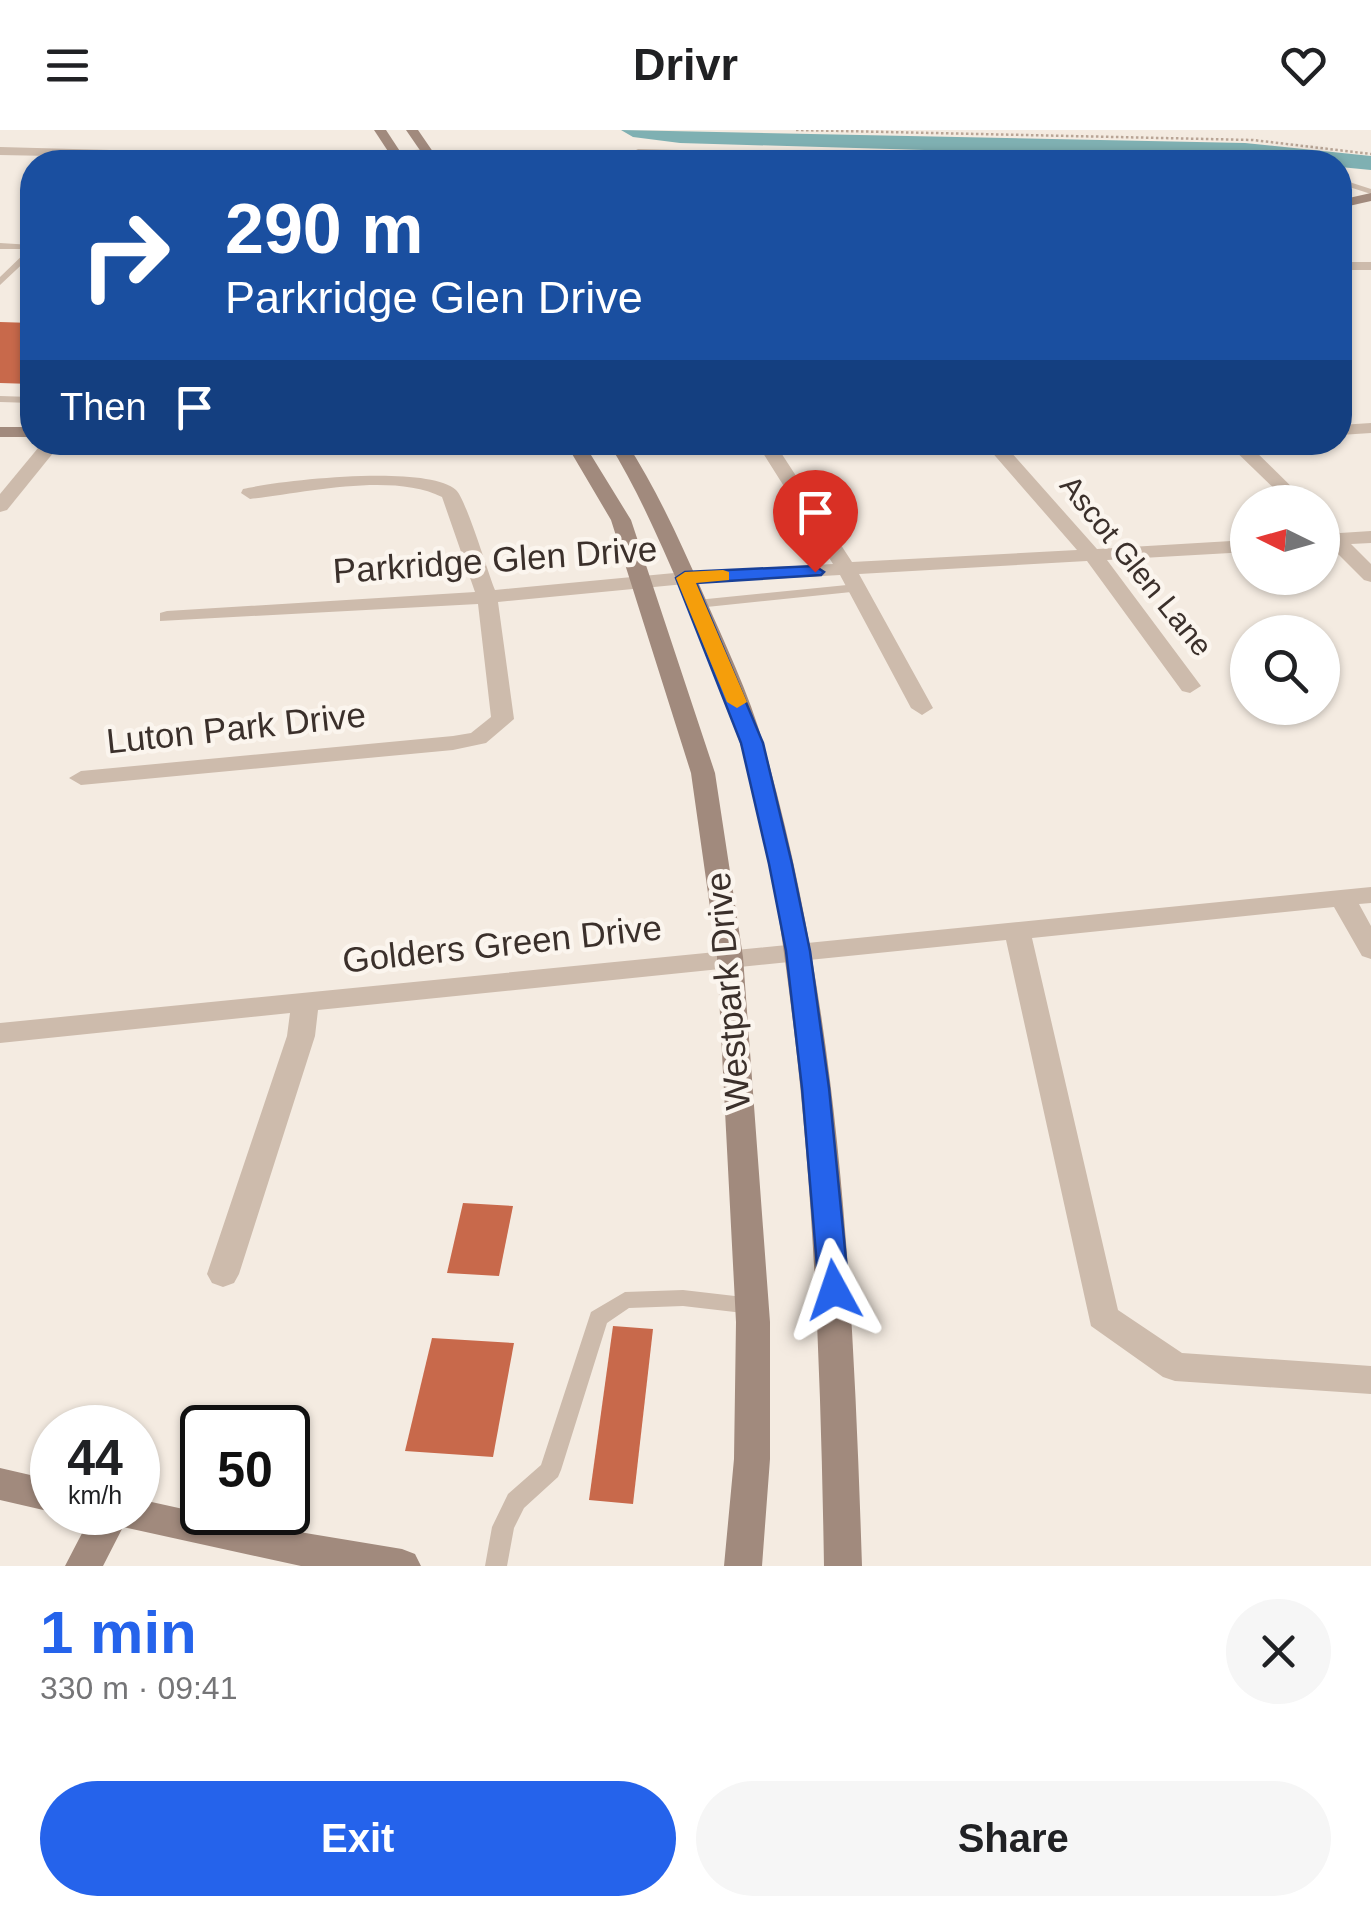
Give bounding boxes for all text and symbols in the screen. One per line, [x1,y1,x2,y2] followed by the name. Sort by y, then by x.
[40,38,95,93] icon: menu
[1276,38,1331,93] icon: heart
[633,39,738,90] text: Drivr
[60,190,190,320] icon: right
[225,190,423,268] text: 290 m
[225,272,643,323] text: Parkridge Glen Drive
[167,380,222,435] icon: arrive
[60,386,147,428] text: Then
[1054,469,1219,662] street label: Ascot Glen Lane
[773,470,858,573] pin
[788,485,843,540] icon: arrive
[1230,485,1340,595] north arrow
[1230,485,1340,725] map controls
[332,529,658,590] street label: Parkridge Glen Drive
[1230,615,1340,725] button: search
[104,694,368,761] street label: Luton Park Drive
[698,871,757,1112] street label: Westpark Drive
[340,907,664,980] street label: Golders Green Drive
[782,1238,886,1342] position arrow
[180,1405,310,1535] speed limit sign: 50
[67,1430,123,1486] text: 44
[68,1481,122,1509] text: km/h
[40,1599,197,1666] text: 1 min
[1226,1599,1331,1704] button: close
[40,1670,237,1706] text: 330 m · 09:41
[40,1781,676,1896] button: Exit
[696,1781,1331,1896] button: Share

